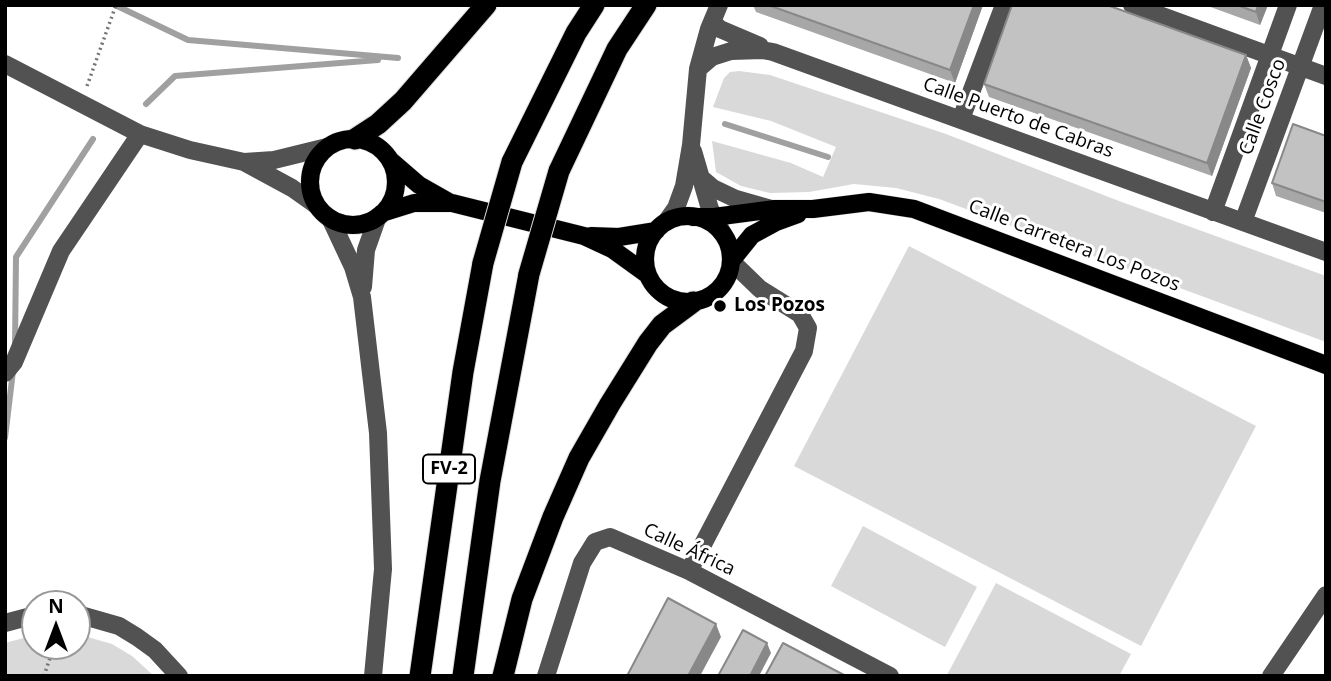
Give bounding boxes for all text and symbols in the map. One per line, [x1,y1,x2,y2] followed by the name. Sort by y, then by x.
[1235,56,1291,158] street label: Calle Cosco
[920,73,1116,163] street label: Calle Puerto de Cabras
[965,195,1183,297] street label: Calle Carretera Los Pozos
[734,295,825,317] place label: Los Pozos
[712,298,728,314] marker: Los Pozos
[423,454,475,484] road number: FV-2
[640,519,738,581] street label: Calle África
[21,590,91,660] north arrow
[48,593,64,619] text: N

